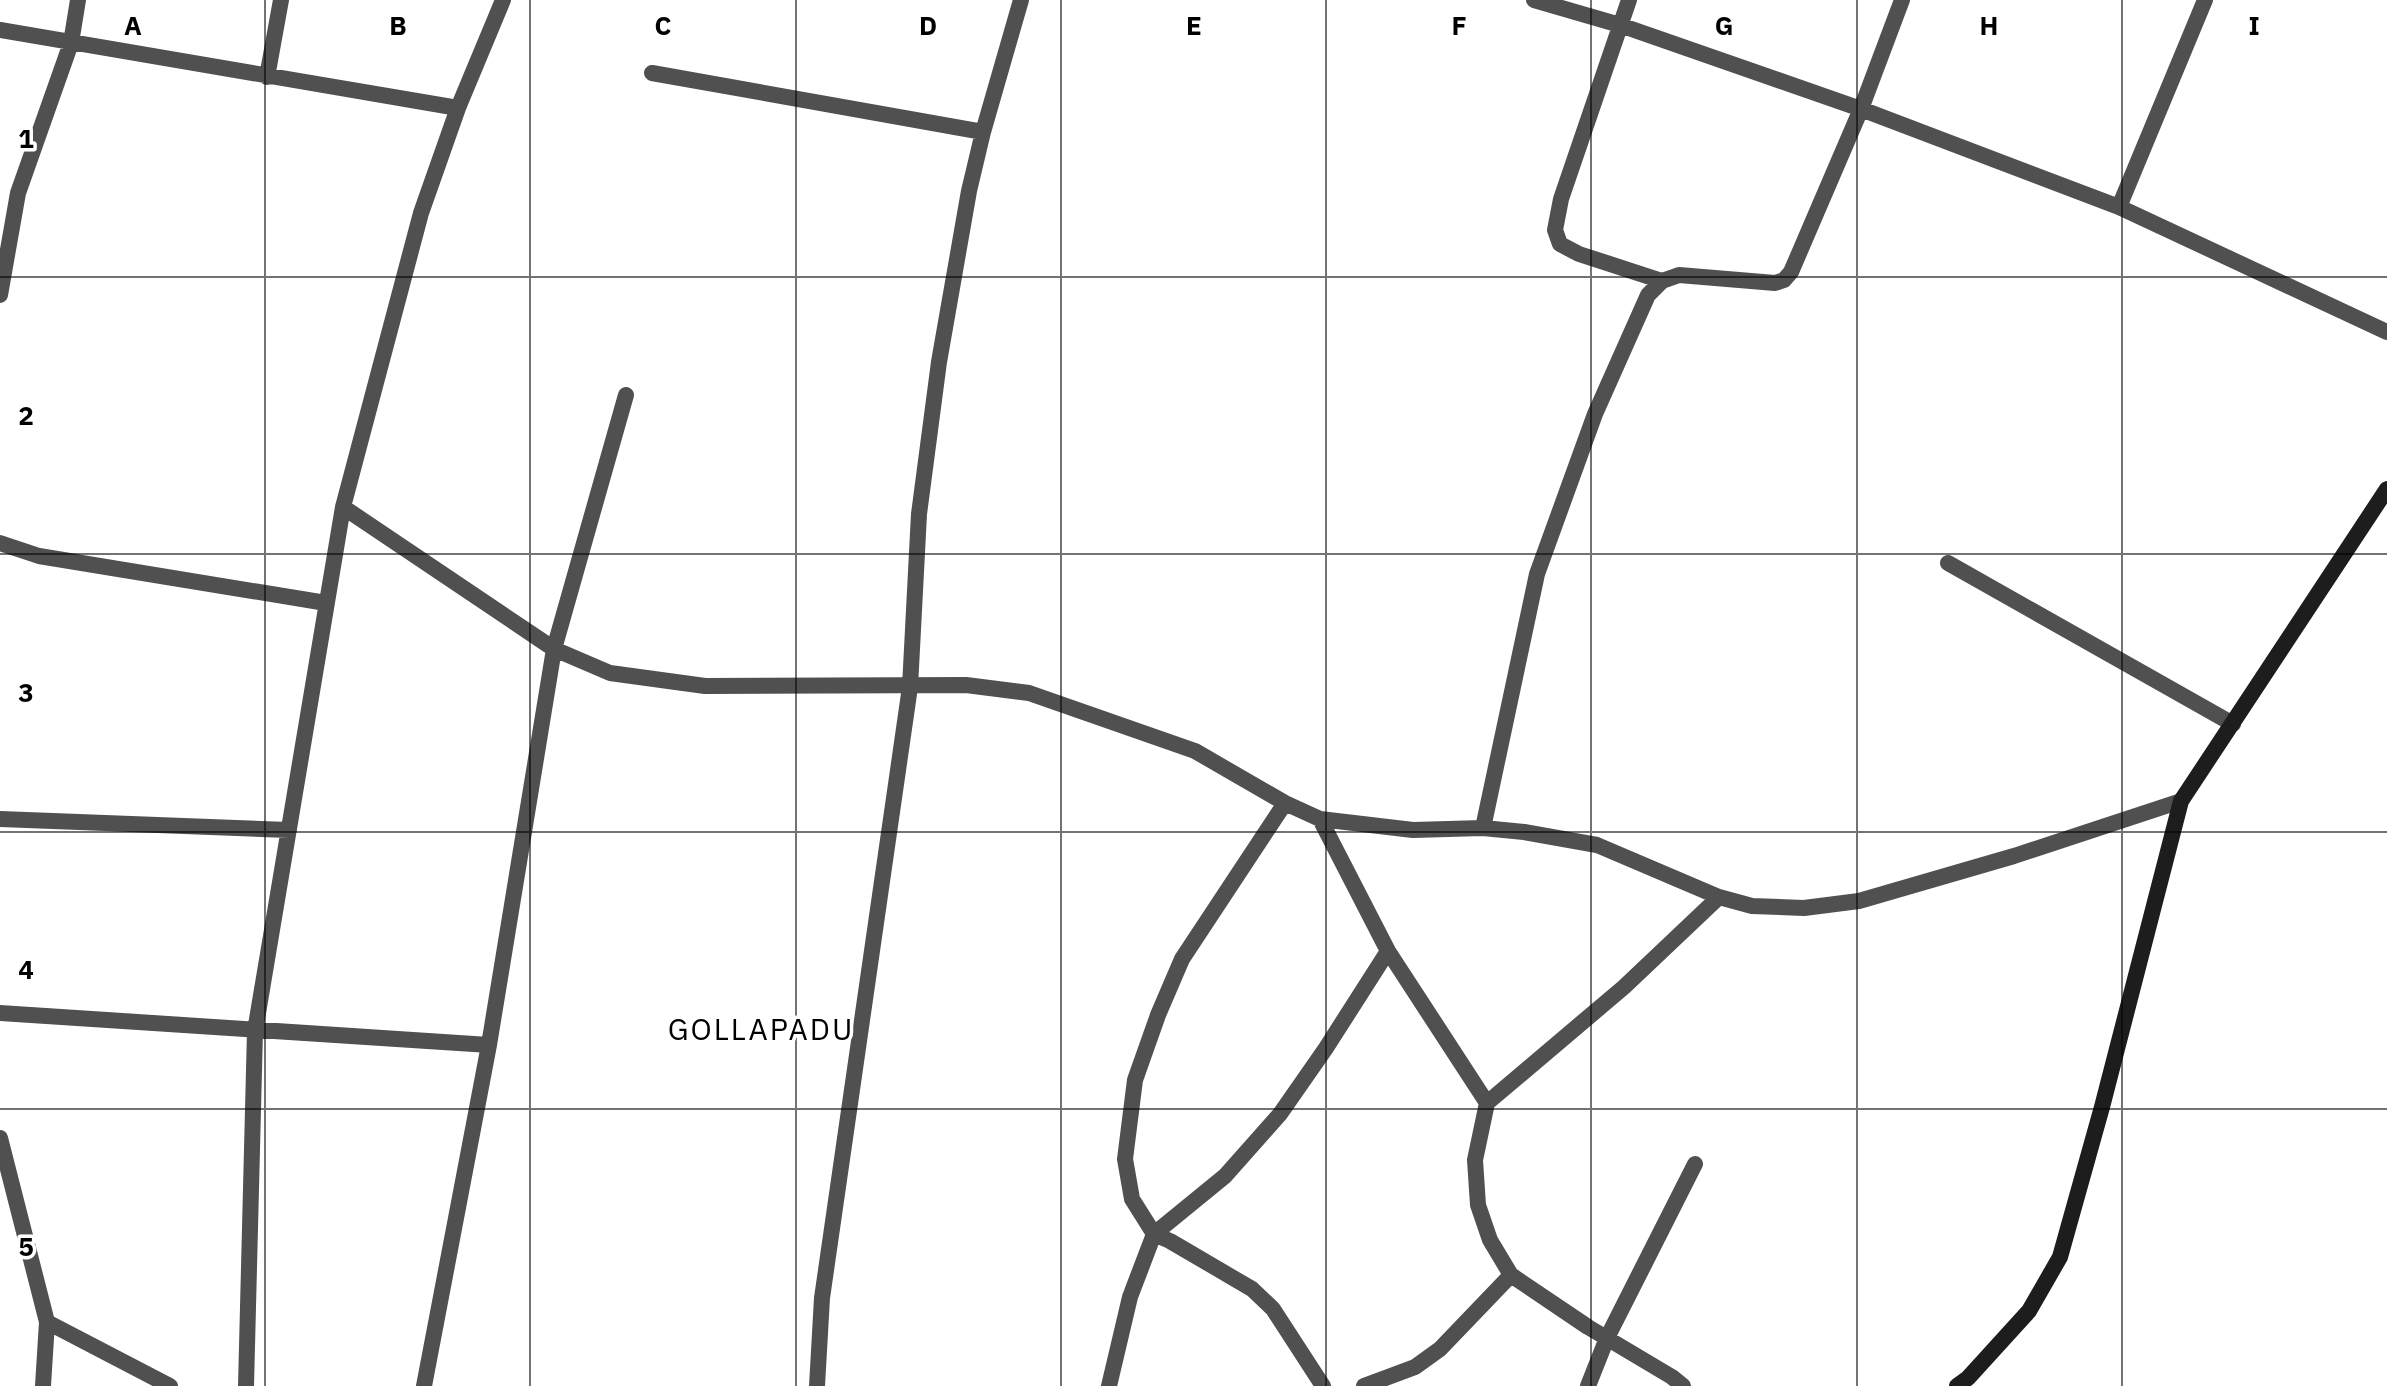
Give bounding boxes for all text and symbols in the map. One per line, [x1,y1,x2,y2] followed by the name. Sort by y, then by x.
[124,8,142,42] text: A
[389,8,407,42] text: B
[655,8,672,42] text: C
[919,8,937,42] text: D
[1186,8,1202,42] text: E
[1451,8,1467,42] text: F
[1715,8,1733,42] text: G
[1980,8,1998,42] text: H
[2248,8,2260,42] text: I
[18,121,34,155] text: 1
[18,398,34,432] text: 2
[18,675,34,709] text: 3
[18,952,34,986] text: 4
[668,1009,854,1048] district label: GOLLAPADU
[18,1229,34,1263] text: 5

